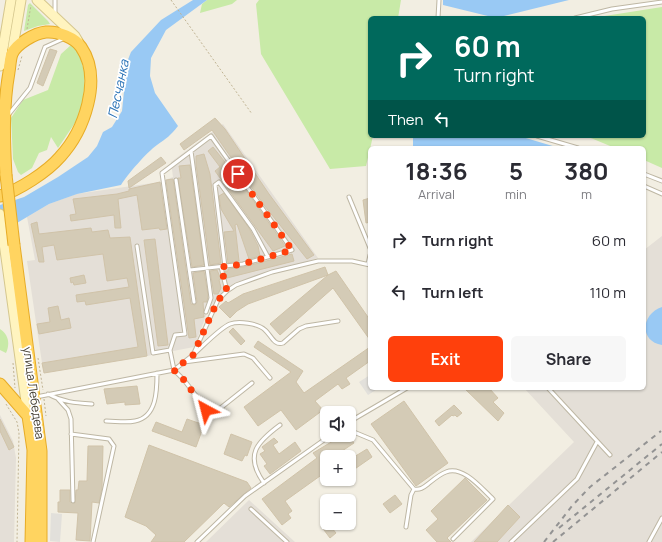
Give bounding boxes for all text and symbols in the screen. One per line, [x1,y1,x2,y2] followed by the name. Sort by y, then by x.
[454,27,521,65] text: 60 m
[388,32,440,84] icon: right
[103,57,133,120] water label: Песчанка
[454,63,535,87] text: Turn right
[431,108,453,130] icon: left
[388,109,423,130] text: Then
[405,154,468,187] text: 18:36
[509,154,523,187] text: 5
[564,154,609,187] text: 380
[221,157,255,191] pin
[227,163,249,185] icon: arrive
[418,185,455,203] text: Arrival
[505,185,527,203] text: min
[581,185,592,203] text: m
[388,229,410,251] icon: right
[422,230,493,251] text: Turn right
[592,230,626,251] text: 60 m
[388,281,410,303] icon: left
[422,282,484,303] text: Turn left
[589,282,626,303] text: 110 m
[388,336,503,382] button: Exit
[511,336,626,382] button: Share
[19,346,49,440] street label: улица Лебедева
[185,389,227,431] position arrow
[320,406,356,530] map controls
[320,406,356,442] button: sound
[320,450,356,486] button: +
[320,494,356,530] button: −

